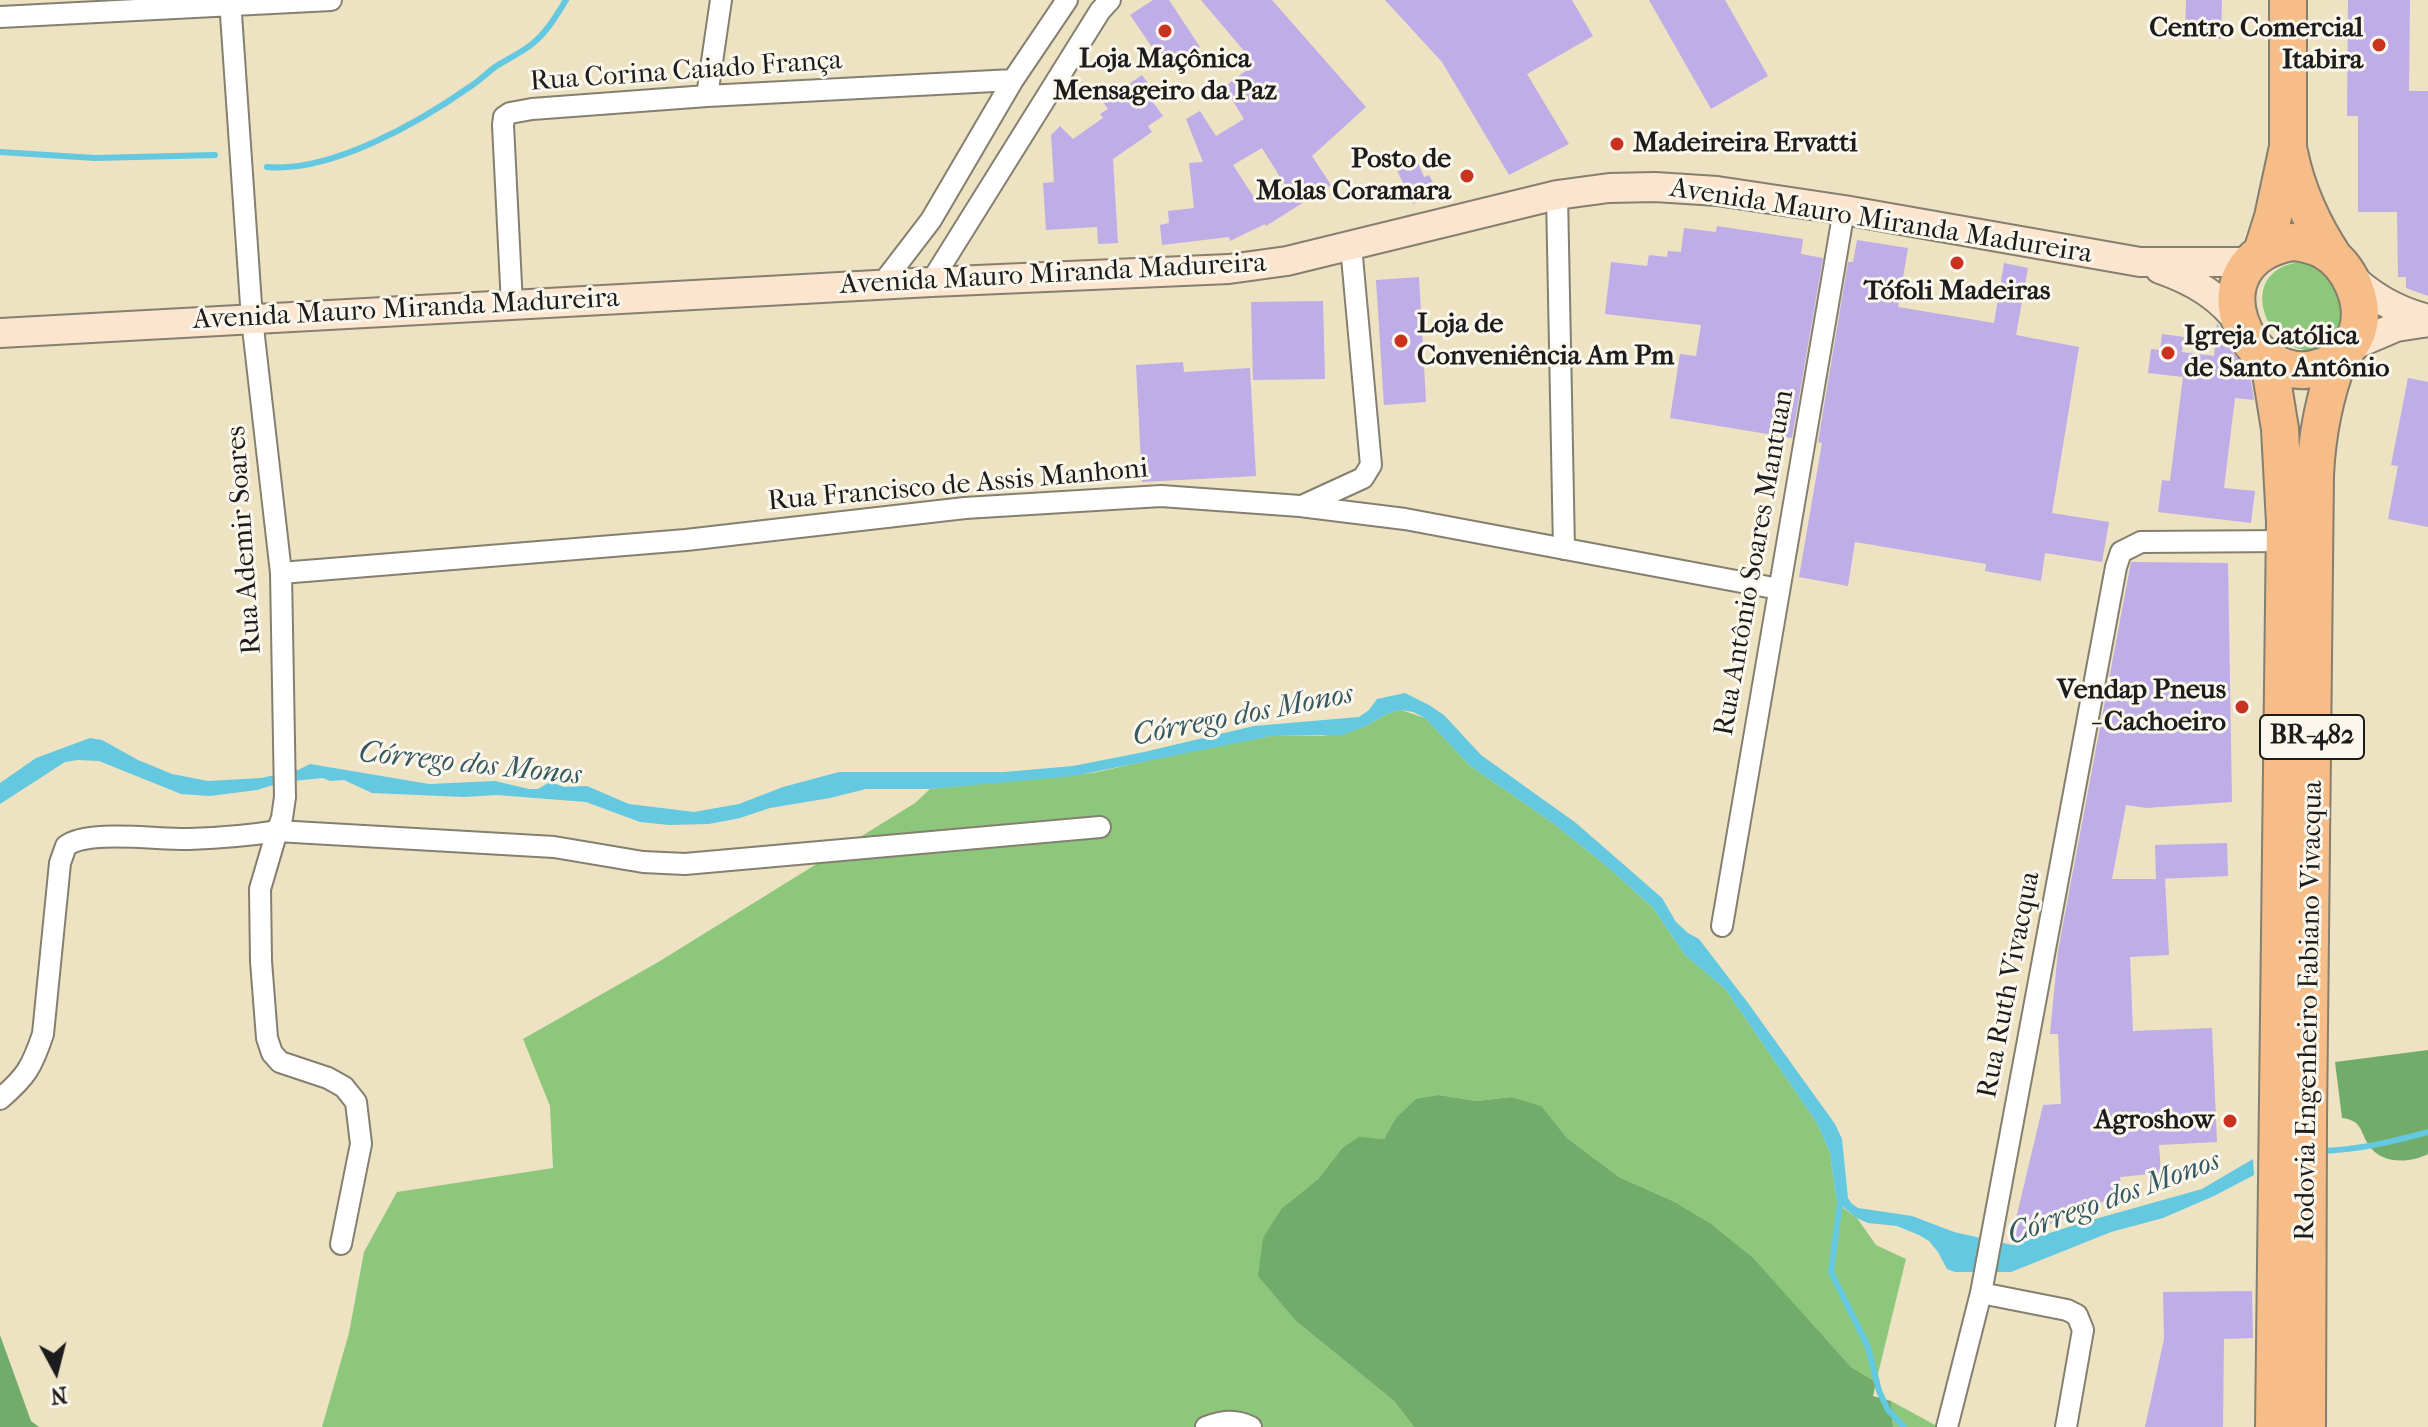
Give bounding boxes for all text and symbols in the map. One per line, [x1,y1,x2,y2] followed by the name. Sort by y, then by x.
[2149,12,2363,78] place label: Centro Comercial Itabira
[1156,22,1174,40] marker: Loja Maçônica Mensageiro da Paz
[2370,36,2388,54] marker: Centro Comercial Itabira
[1053,43,1277,109] place label: Loja Maçônica Mensageiro da Paz
[529,44,843,100] street label: Rua Corina Caiado França
[1633,127,1858,161] place label: Madeireira Ervatti
[1608,135,1626,153] marker: Madeireira Ervatti
[1256,143,1451,209] place label: Posto de Molas Coramara
[1458,167,1476,185] marker: Posto de Molas Coramara
[1667,172,2095,272] street label: Avenida Mauro Miranda Madureira
[839,247,1267,303] street label: Avenida Mauro Miranda Madureira
[1948,254,1966,272] marker: Tófoli Madeiras
[1864,275,2050,309] place label: Tófoli Madeiras
[192,282,620,338] street label: Avenida Mauro Miranda Madureira
[1417,308,1674,374] place label: Loja de Conveniência Am Pm
[2184,320,2389,386] place label: Igreja Católica de Santo Antônio
[1392,332,1410,350] marker: Loja de Conveniência Am Pm
[2159,344,2177,362] marker: Igreja Católica de Santo Antônio
[1708,387,1802,739] street label: Rua Antônio Soares Mantuan
[220,425,270,655] street label: Rua Ademir Soares
[766,453,1150,519] street label: Rua Francisco de Assis Manhoni
[2057,674,2226,740] place label: Vendap Pneus - Cachoeiro
[1130,677,1356,755] water label: Córrego dos Monos
[2233,698,2251,716] marker: Vendap Pneus - Cachoeiro
[2260,715,2364,759] road number: BR-482
[357,735,583,795] water label: Córrego dos Monos
[2289,780,2331,1242] street label: Rodovia Engenheiro Fabiano Vivacqua
[1972,869,2048,1101] street label: Rua Ruth Vivacqua
[2094,1104,2214,1138] place label: Agroshow
[2221,1112,2239,1130] marker: Agroshow
[2003,1144,2225,1254] water label: Córrego dos Monos
[16,1331,96,1411] north arrow
[49,1381,69,1409] text: N

